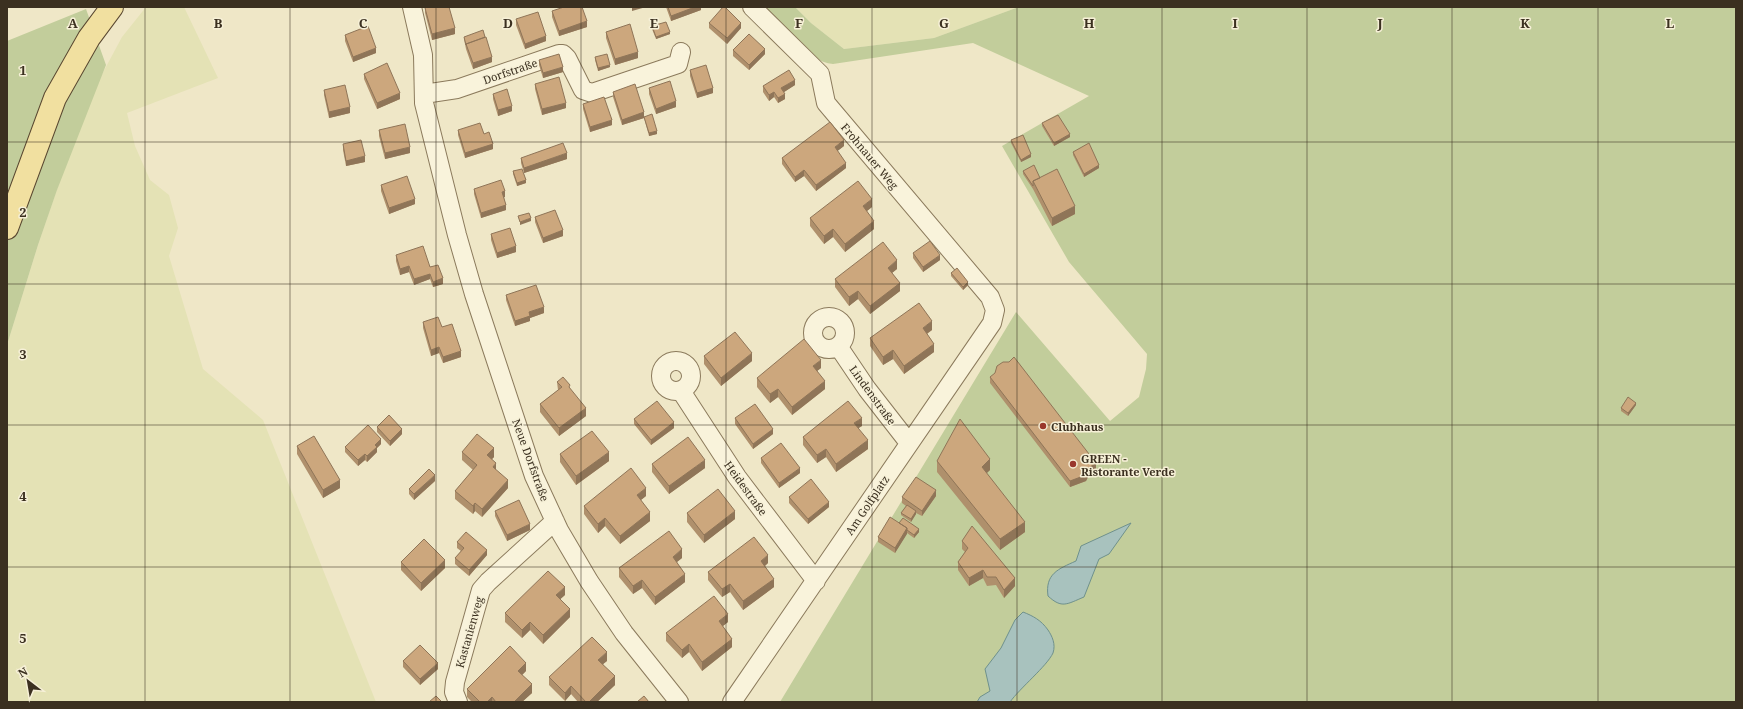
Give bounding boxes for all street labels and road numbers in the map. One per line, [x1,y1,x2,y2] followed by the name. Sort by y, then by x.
[481,55,539,87] street label: Dorfstraße
[838,120,902,192] street label: Frohnauer Weg
[846,362,900,428] street label: Lindenstraße
[509,417,553,503] street label: Neue Dorfstraße
[721,458,771,518] street label: Heidestraße
[842,472,892,538] street label: Am Golfplatz
[452,594,486,670] street label: Kastanienweg

